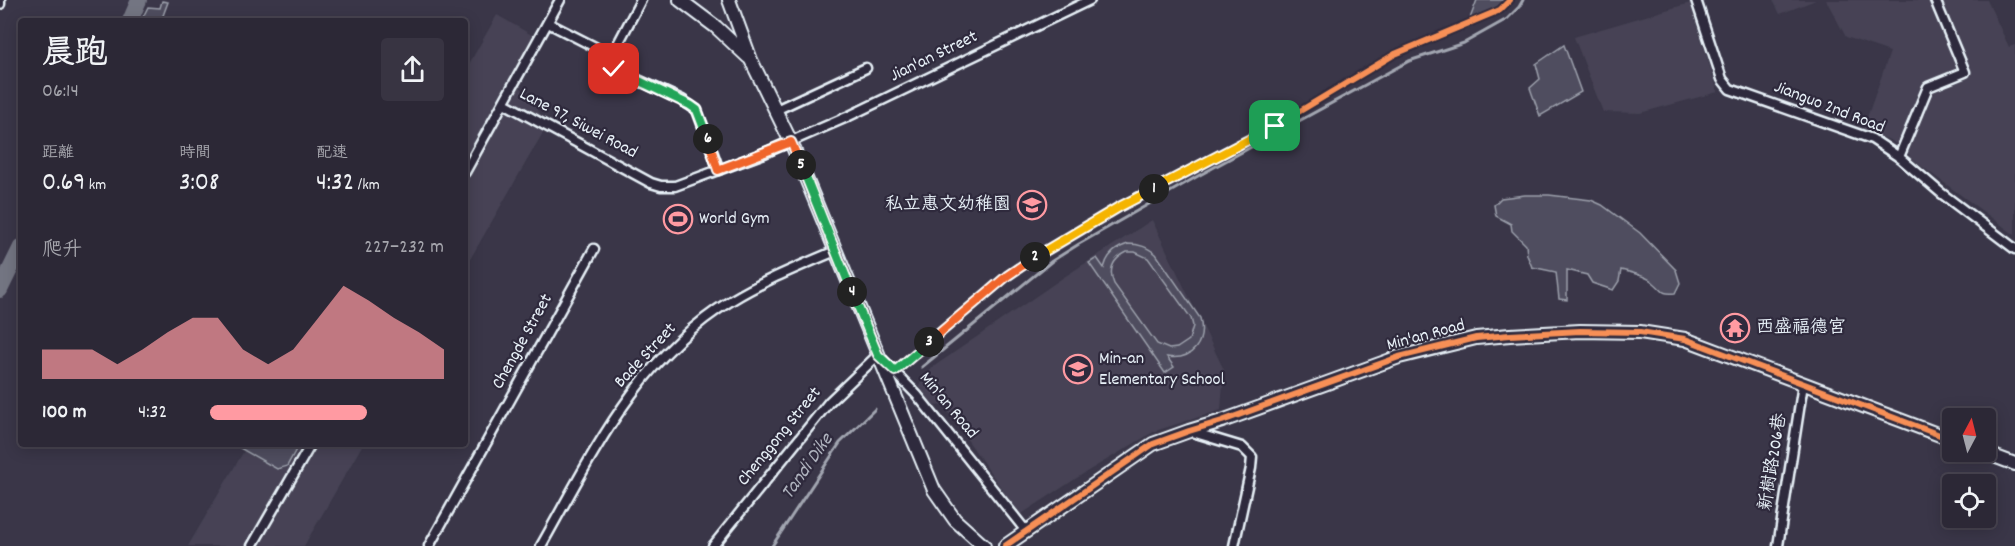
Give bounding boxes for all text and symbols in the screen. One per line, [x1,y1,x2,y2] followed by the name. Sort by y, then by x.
[886,25,982,89] street label: Jian'an Street
[42,32,108,79] text: 晨跑
[381,38,444,101] button: share
[588,43,639,94] pin
[597,52,630,85] icon: check
[1770,75,1888,141] street label: Jianguo 2nd Road
[42,78,79,106] text: 06:14
[514,82,642,166] street label: Lane 97, Siwei Road
[1249,100,1300,151] pin
[1258,109,1291,142] icon: arrive
[693,124,723,154] pin: 6
[704,127,712,150] text: 6
[42,142,74,165] text: 距離
[179,142,211,165] text: 時間
[316,142,348,165] text: 配速
[786,150,816,180] pin: 5
[797,153,805,176] text: 5
[42,165,85,202] text: 0.69
[179,165,219,202] text: 3:08
[316,165,354,202] text: 4:32
[85,174,106,197] text: km
[354,174,380,197] text: /km
[1139,174,1169,204] pin: 1
[1152,177,1156,200] text: 1
[1016,189,1048,221] school or university icon: 私立惠文幼稚園
[885,193,1011,218] place label: 私立惠文幼稚園
[662,203,694,235] sports icon: World Gym
[699,207,770,232] place label: World Gym
[364,234,444,262] text: 227–232 m
[42,237,82,265] text: 爬升
[1020,242,1050,272] pin: 2
[1032,245,1039,268] text: 2
[837,277,867,307] pin: 4
[849,280,855,303] text: 4
[486,290,560,394] street label: Chengde Street
[1719,312,1751,344] temple icon: 西盛福德宮
[1384,314,1468,358] street label: Min'an Road
[1756,316,1846,341] place label: 西盛福德宮
[609,318,683,394] street label: Bade Street
[914,327,944,357] pin: 3
[925,330,933,353] text: 3
[1099,347,1226,393] place label: Min-an Elementary School
[1062,353,1094,385] school or university icon: Min-an Elementary School
[913,367,983,445] street label: Min'an Road
[732,382,828,492] street label: Chenggong Street
[42,399,87,427] text: 100 m
[138,399,167,427] text: 4:32
[1942,408,1996,462] north arrow
[1942,408,1996,528] map controls
[1754,411,1794,513] street label: 新樹路206巷
[775,427,842,506] water label: Tandi Dike
[1942,474,1996,528] button: locate

